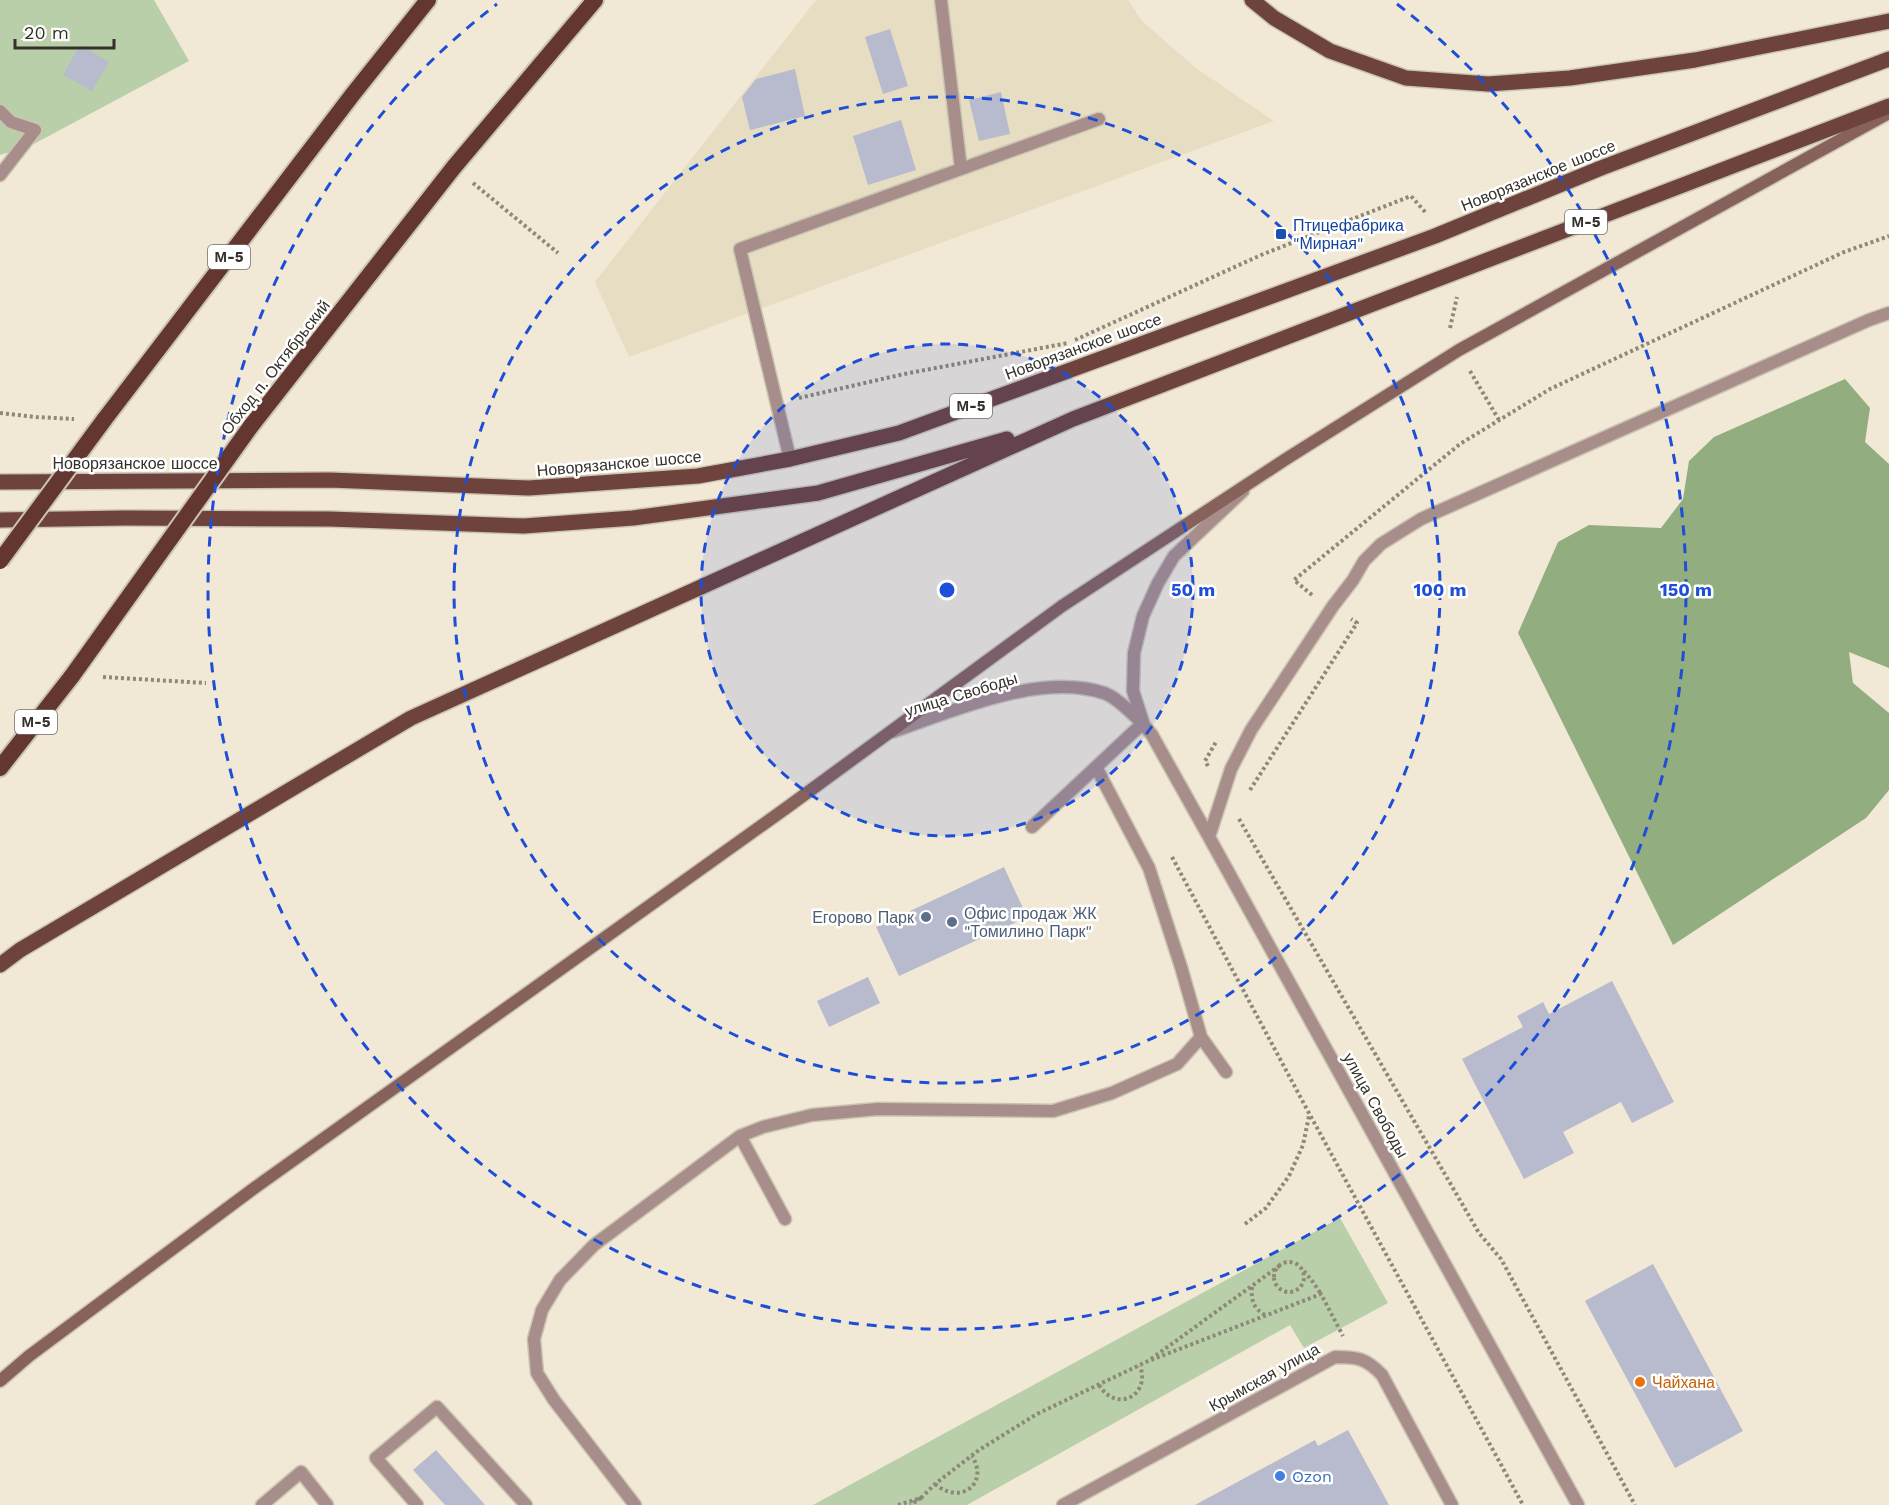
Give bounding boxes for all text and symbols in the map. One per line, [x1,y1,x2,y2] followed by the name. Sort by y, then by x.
[15,12,114,50] scale bar
[24,22,69,43] text: 20 m
[1458,136,1618,215] street label: Новорязанское шоссе
[1565,210,1607,234] road number: М-5
[1293,216,1404,253] place label: Птицефабрика "Мирная"
[1274,227,1288,241] marker: Птицефабрика "Мирная"
[208,245,250,269] road number: М-5
[217,296,334,438] street label: Обход п. Октябрьский
[1002,309,1164,384] street label: Новорязанское шоссе
[950,394,992,418] road number: М-5
[536,447,702,480] street label: Новорязанское шоссе
[52,454,218,473] street label: Новорязанское шоссе
[1171,579,1215,600] text: 50 m
[1413,579,1467,600] text: 100 m
[1660,579,1712,600] text: 150 m
[937,580,957,600] centre of rings
[903,668,1020,721] street label: улица Свободы
[15,710,57,734] road number: М-5
[964,904,1097,941] place label: Офис продаж ЖК "Томилино Парк"
[812,908,915,927] place label: Егорово Парк
[919,910,933,924] marker: Егорово Парк
[945,915,959,929] marker: Офис продаж ЖК "Томилино Парк"
[1339,1050,1412,1161] street label: улица Свободы
[1206,1339,1323,1416] street label: Крымская улица
[1652,1373,1715,1392] place label: Чайхана
[1633,1375,1647,1389] marker: Чайхана
[1292,1467,1332,1486] place label: Ozon
[1273,1469,1287,1483] marker: Ozon

